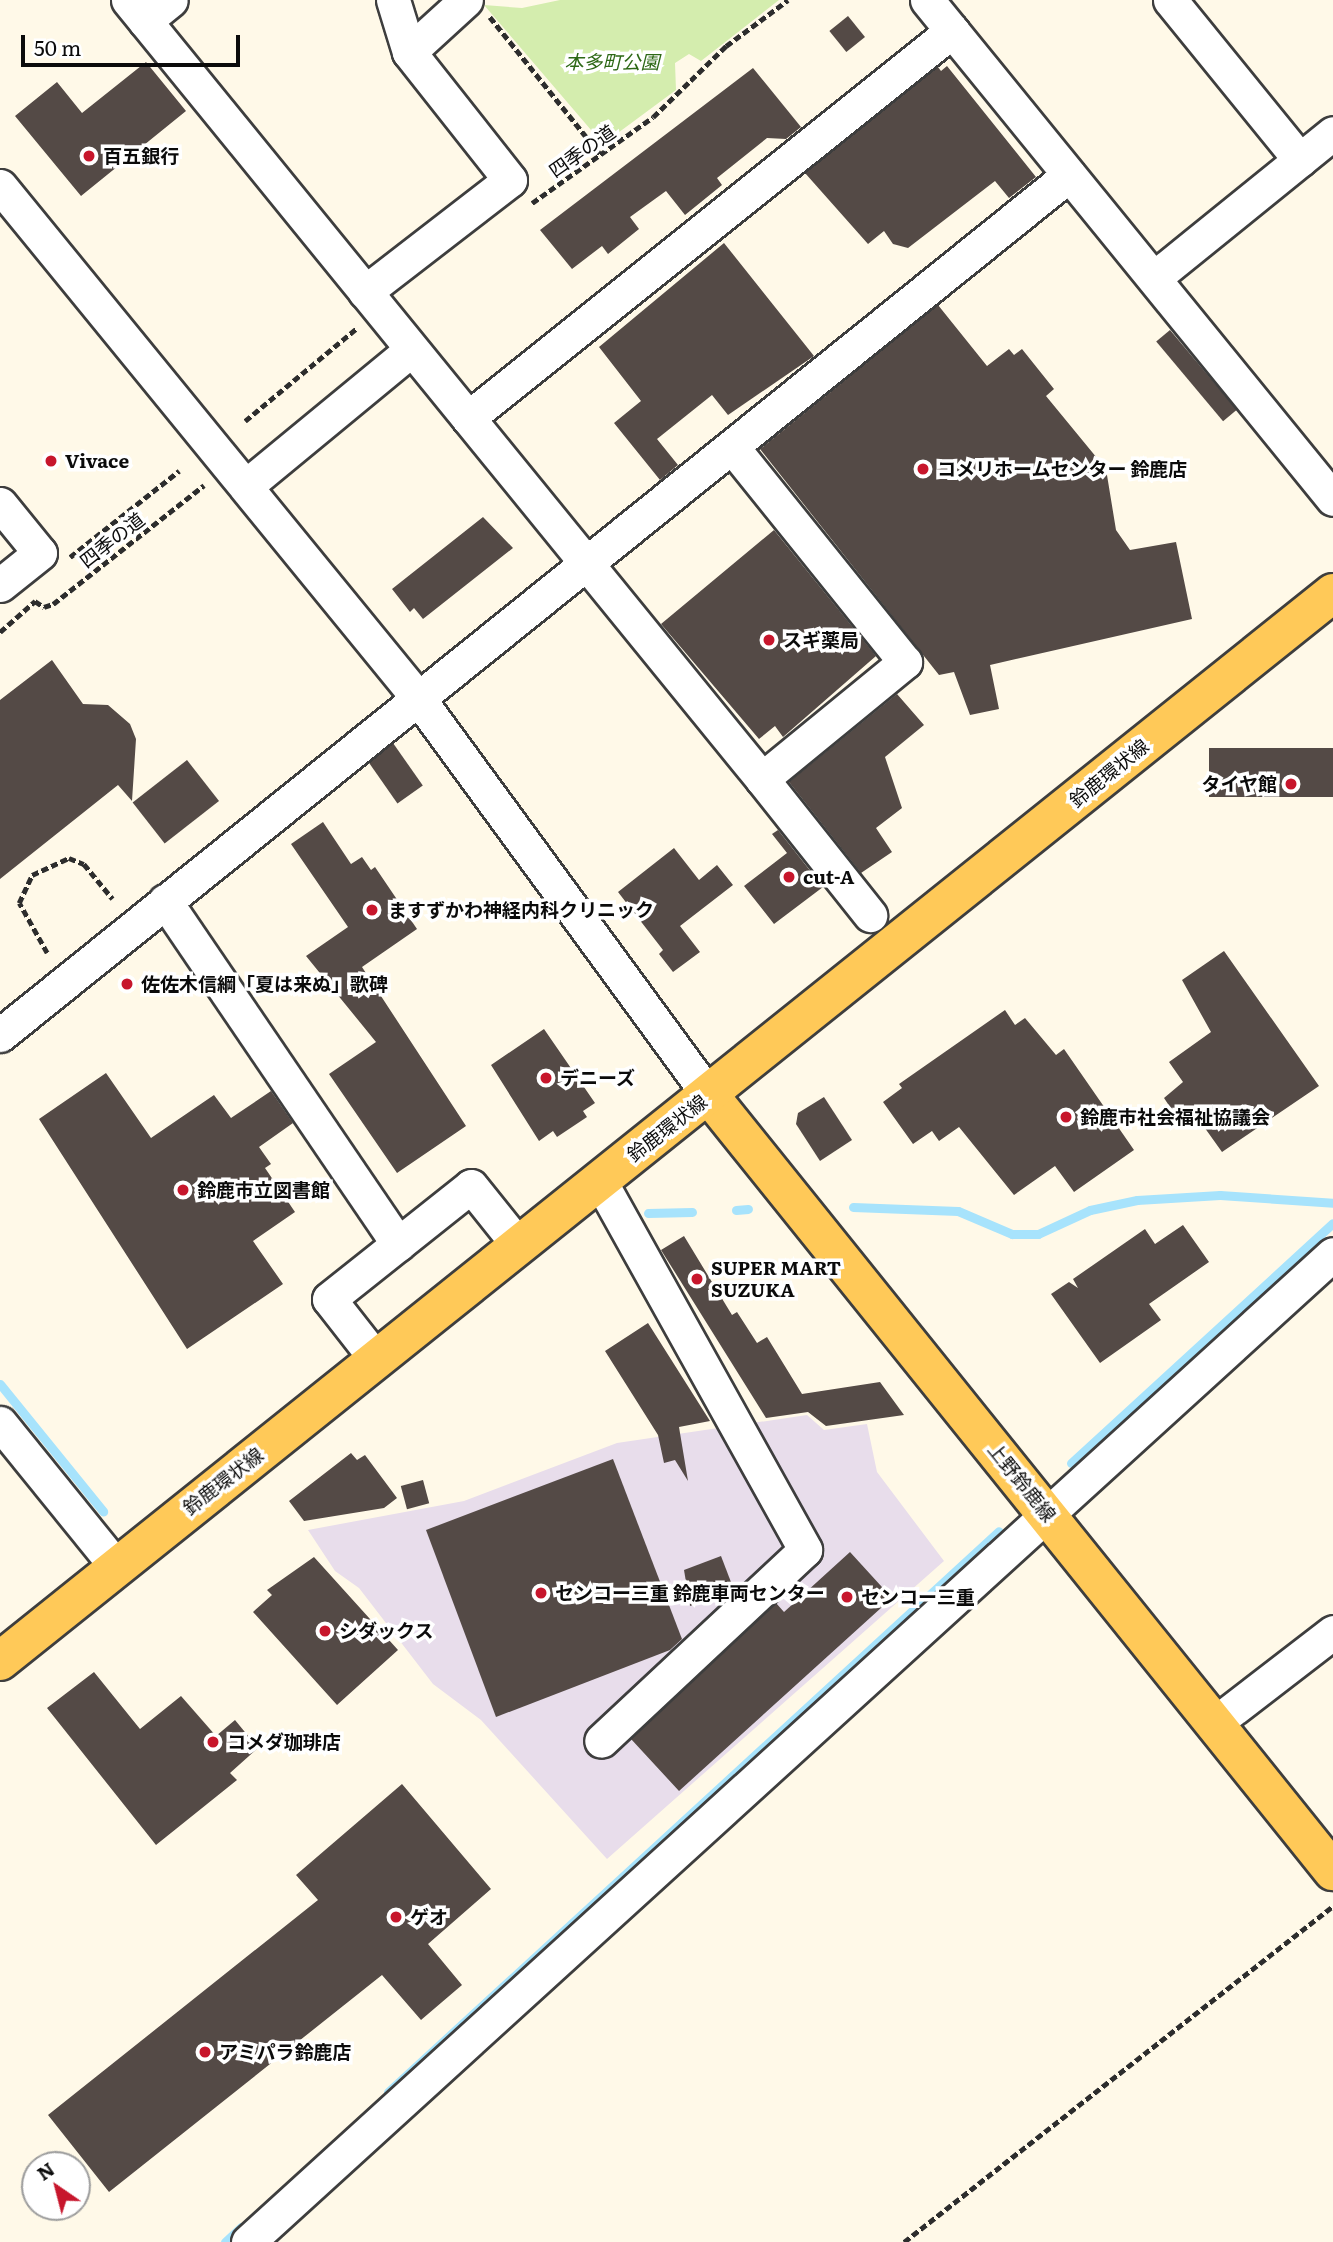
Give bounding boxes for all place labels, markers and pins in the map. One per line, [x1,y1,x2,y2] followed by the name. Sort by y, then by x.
[103,145,179,167] place label: 百五銀行
[81,148,97,164] marker: 百五銀行
[65,450,129,472] place label: Vivace
[43,453,59,469] marker: Vivace
[937,458,1188,480] place label: コメリホームセンター 鈴鹿店
[915,461,931,477] marker: コメリホームセンター 鈴鹿店
[783,629,859,651] place label: スギ薬局
[761,632,777,648] marker: スギ薬局
[1201,773,1277,795] place label: タイヤ館
[1283,776,1299,792] marker: タイヤ館
[803,866,854,888] place label: cut-A
[781,869,797,885] marker: cut-A
[388,899,654,921] place label: ますずかわ神経内科クリニック
[362,900,382,920] marker: ますずかわ神経内科クリニック
[141,973,388,995] place label: 佐佐木信綱「夏は来ぬ」歌碑
[119,976,135,992] marker: 佐佐木信綱「夏は来ぬ」歌碑
[560,1067,636,1089] place label: デニーズ
[538,1070,554,1086] marker: デニーズ
[1080,1106,1270,1128] place label: 鈴鹿市社会福祉協議会
[1058,1109,1074,1125] marker: 鈴鹿市社会福祉協議会
[197,1179,330,1201] place label: 鈴鹿市立図書館
[175,1182,191,1198] marker: 鈴鹿市立図書館
[711,1257,841,1301] place label: SUPER MART SUZUKA
[689,1271,705,1287] marker: SUPER MART SUZUKA
[555,1582,825,1604] place label: センコー三重 鈴鹿車両センター
[533,1585,549,1601] marker: センコー三重 鈴鹿車両センター
[861,1586,975,1608] place label: センコー三重
[839,1589,855,1605] marker: センコー三重
[339,1620,434,1642] place label: シダックス
[317,1623,333,1639] marker: シダックス
[227,1731,341,1753] place label: コメダ珈琲店
[205,1734,221,1750] marker: コメダ珈琲店
[410,1906,448,1928] place label: ゲオ
[388,1909,404,1925] marker: ゲオ
[219,2041,352,2063] place label: アミパラ鈴鹿店
[197,2044,213,2060] marker: アミパラ鈴鹿店

